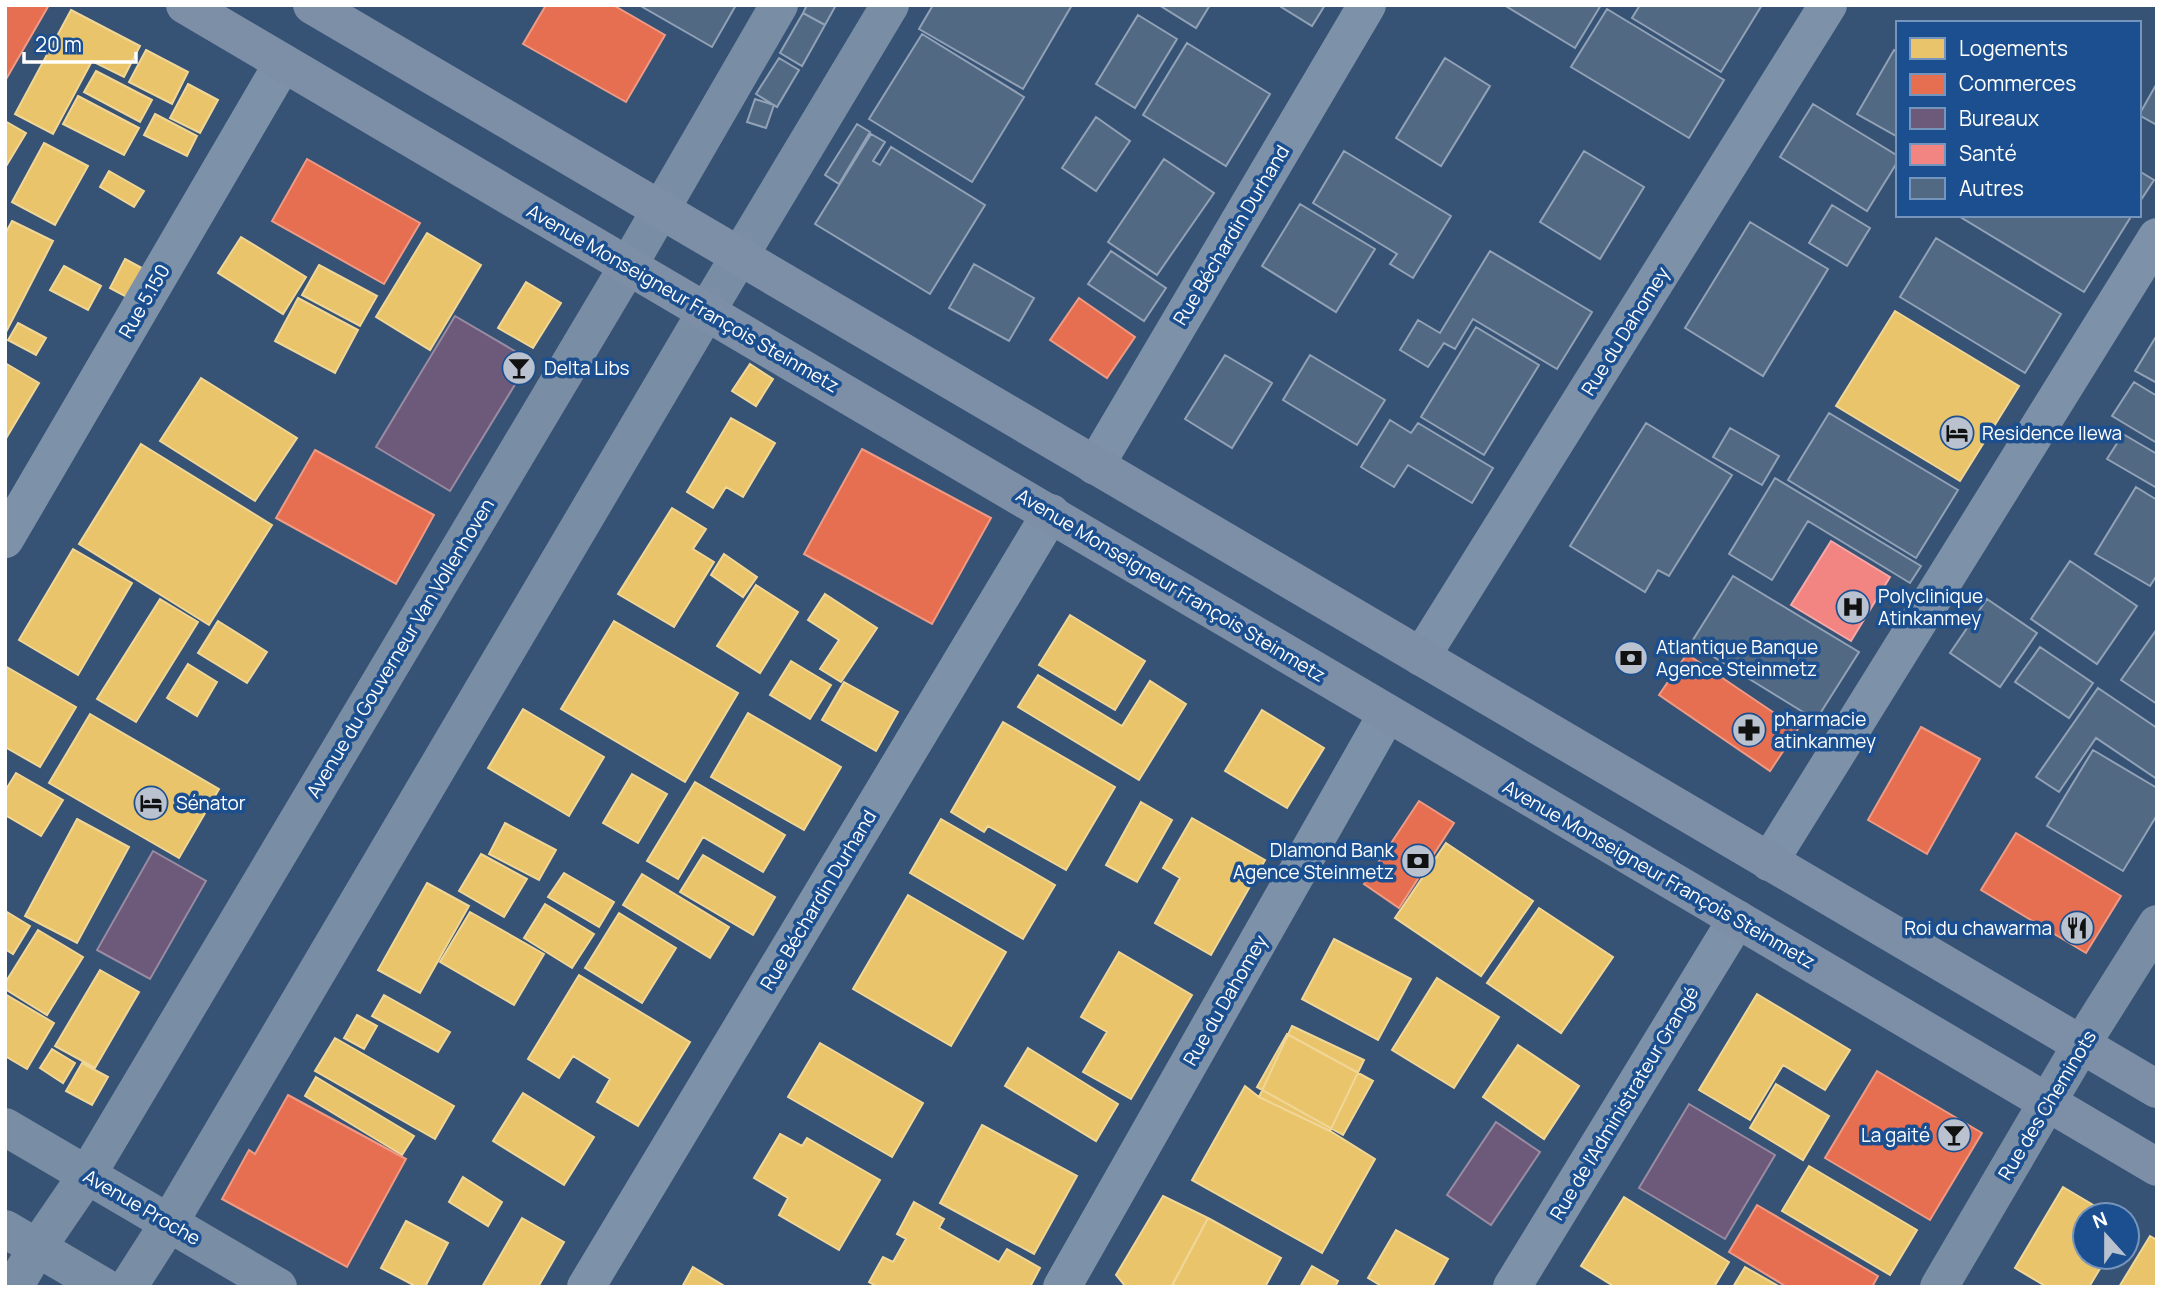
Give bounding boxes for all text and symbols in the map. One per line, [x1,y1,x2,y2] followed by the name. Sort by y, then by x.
[24,21,136,65] scale bar
[1896,21,2141,217] legend
[35,30,82,58] text: 20 m
[1959,34,2068,62] text: Logements
[1959,69,2076,97] text: Commerces
[1959,104,2039,132] text: Bureaux
[1959,139,2017,167] text: Santé
[1167,140,1295,330] street label: Rue Béchardin Durhand
[1959,174,2024,202] text: Autres
[522,198,844,398] street label: Avenue Monseigneur François Steinmetz
[112,259,176,343] street label: Rue 5.150
[1575,262,1675,400] street label: Rue du Dahomey
[500,349,538,387] bar icon: Delta Libs
[544,355,630,381] place label: Delta Libs
[1938,414,1976,452] hotel icon: Residence Ilewa
[1982,420,2122,446] place label: Residence Ilewa
[1012,482,1330,688] street label: Avenue Monseigneur François Steinmetz
[300,493,500,803] street label: Avenue du Gouverneur Van Vollenhoven
[1878,583,1983,631] place label: Polyclinique Atinkanmey
[1834,588,1872,626] hospital icon: Polyclinique Atinkanmey
[1656,634,1818,682] place label: Atlantique Banque Agence Steinmetz
[1612,639,1650,677] bank icon: Atlantique Banque Agence Steinmetz
[1774,706,1876,754] place label: pharmacie atinkanmey
[1730,711,1768,749] pharmacy icon: pharmacie atinkanmey
[1498,774,1820,974] street label: Avenue Monseigneur François Steinmetz
[132,784,170,822] hotel icon: Sénator
[176,790,246,816] place label: Sénator
[754,805,882,995] street label: Rue Béchardin Durhand
[1233,837,1395,885] place label: DIamond Bank Agence Steinmetz
[1399,842,1437,880] bank icon: DIamond Bank Agence Steinmetz
[2058,909,2096,947] restaurant icon: Roi du chawarma
[1904,915,2052,941] place label: Roi du chawarma
[1177,930,1273,1070] street label: Rue du Dahomey
[1544,981,1704,1225] street label: Rue de l'Administrateur Grangé
[1992,1025,2102,1185] street label: Rue des Cheminots
[1935,1116,1973,1154] bar icon: La gaité
[1861,1122,1930,1148] place label: La gaité
[79,1163,205,1251] street label: Avenue Proche
[2071,1201,2141,1271] north arrow
[2089,1206,2111,1235] text: N

